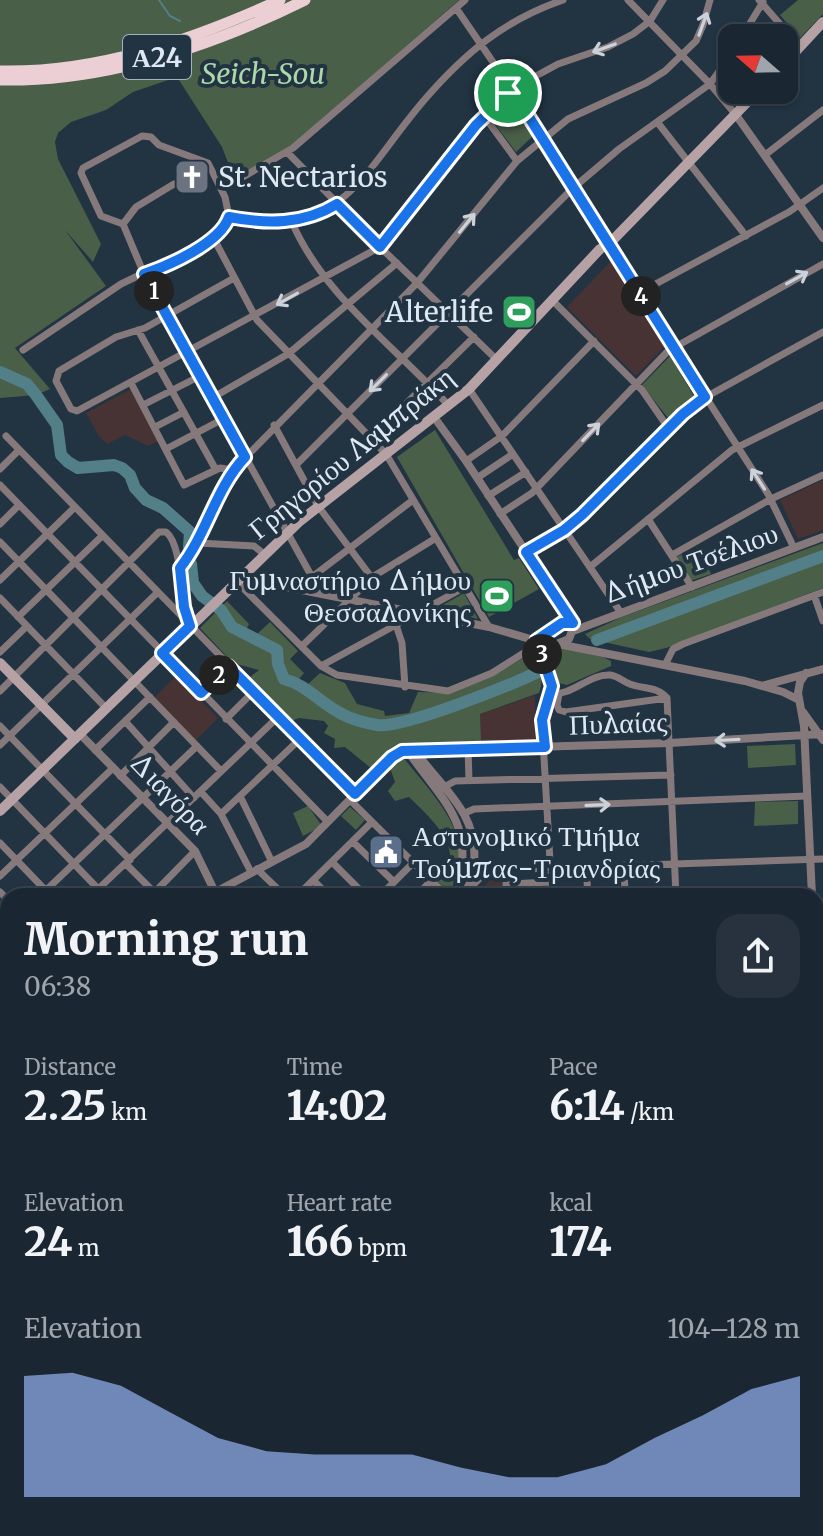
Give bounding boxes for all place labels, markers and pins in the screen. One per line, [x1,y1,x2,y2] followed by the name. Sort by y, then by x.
[474,59,542,127] pin
[173,158,211,196] church icon: St. Nectarios
[218,159,388,195] place label: St. Nectarios
[134,271,174,311] pin: 1
[621,276,661,316] pin: 4
[500,293,538,331] sports icon: Alterlife
[384,294,493,330] place label: Alterlife
[229,562,471,630] place label: Γυμναστήριο Δήμου Θεσσαλονίκης
[478,577,516,615] sports icon: Γυμναστήριο Δήμου Θεσσαλονίκης
[522,634,562,674] pin: 3
[199,655,239,695] pin: 2
[412,818,660,886] place label: Αστυνομικό Τμήμα Τούμπας-Τριανδρίας
[367,833,405,871] public building icon: Αστυνομικό Τμήμα Τούμπας-Τριανδρίας

